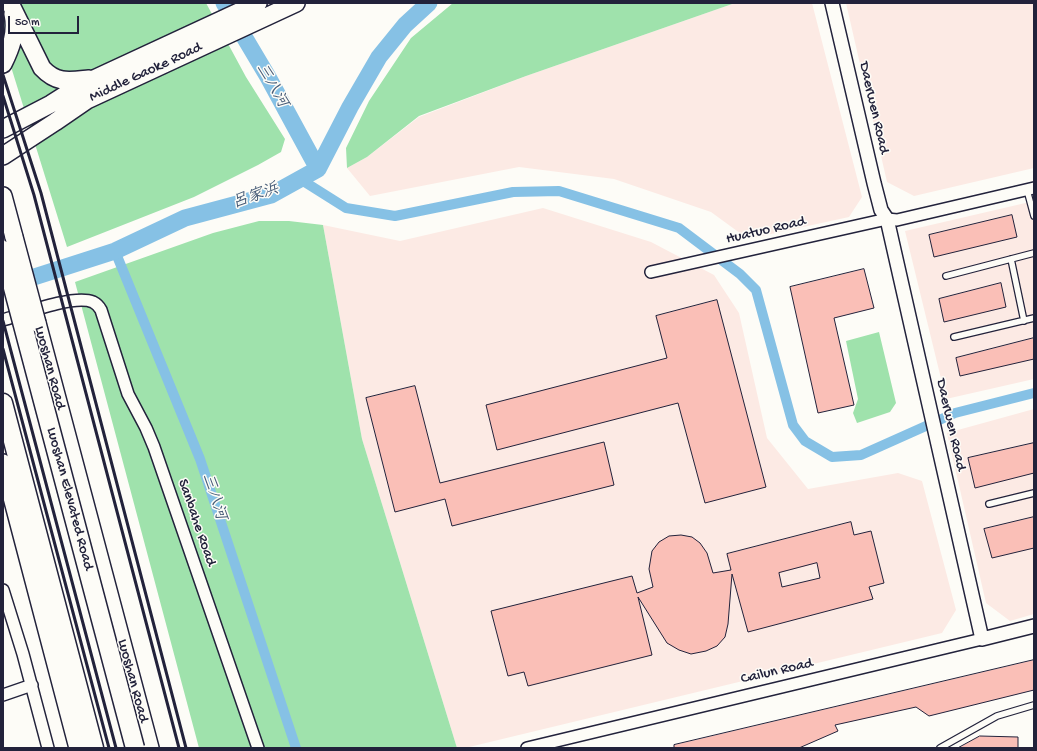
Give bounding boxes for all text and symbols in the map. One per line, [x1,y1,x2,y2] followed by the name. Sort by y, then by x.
[10,8,81,34] scale bar
[15,16,40,30] text: 50 m
[87,39,205,107] street label: Middle Gaoke Road
[251,60,291,112] water label: 三八河
[854,60,892,156] street label: Daerwen Road
[230,180,282,214] water label: 吕家浜
[724,213,808,249] street label: Huatuo Road
[29,324,69,412] street label: Luoshan Road
[931,377,969,473] street label: Daerwen Road
[41,426,97,572] street label: Luoshan Elevated Road
[196,471,230,523] water label: 三八河
[173,477,219,569] street label: Sanbahe Road
[112,637,152,725] street label: Luoshan Road
[739,655,815,689] street label: Cailun Road

